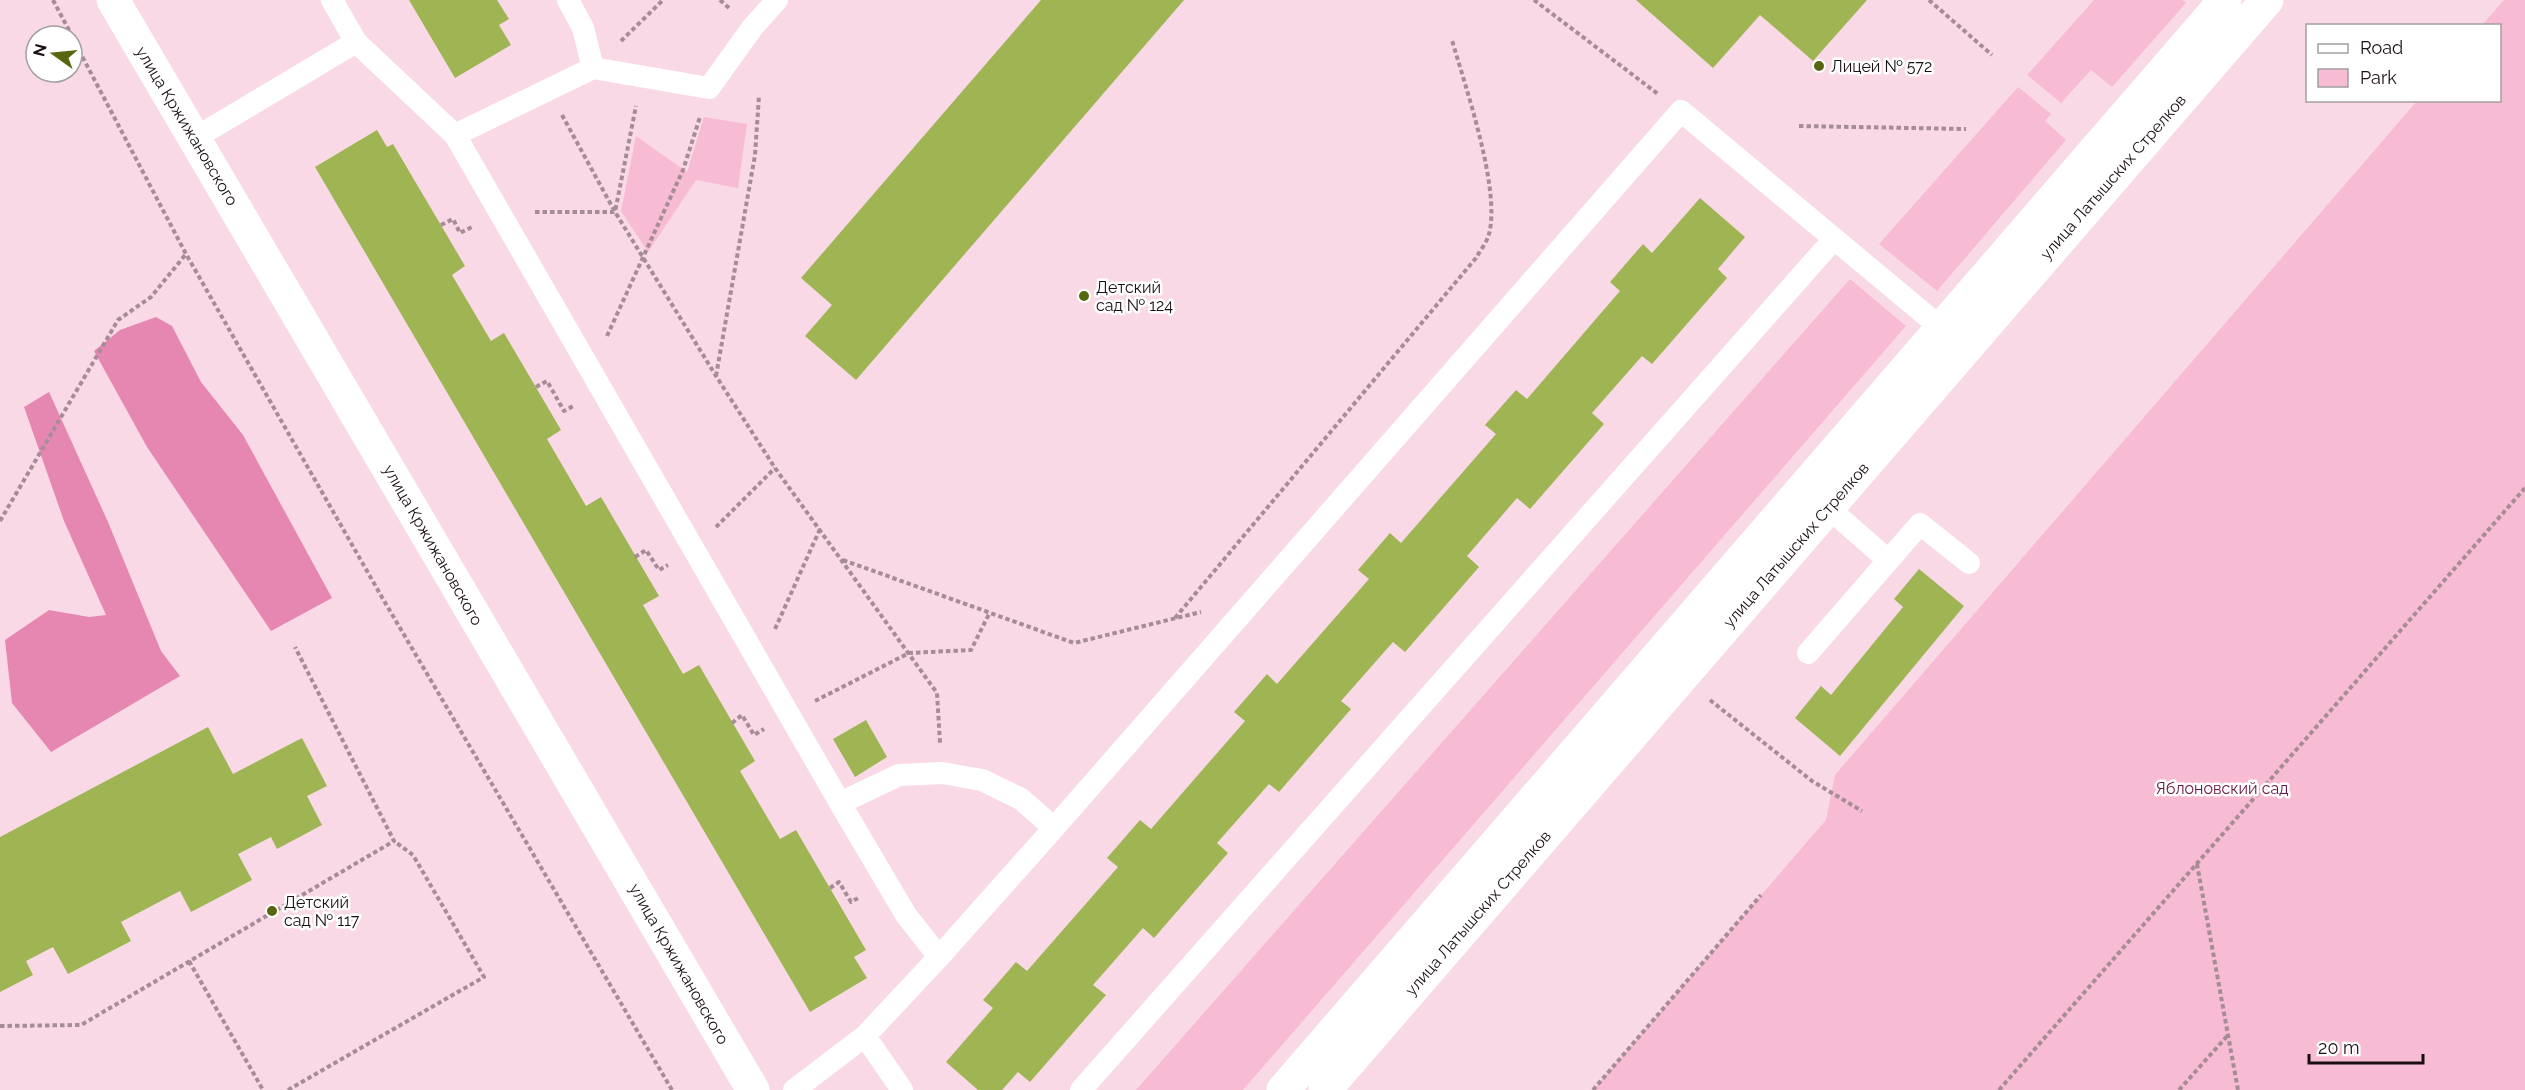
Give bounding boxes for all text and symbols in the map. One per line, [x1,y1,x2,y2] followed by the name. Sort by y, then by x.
[24,24,84,84] north arrow
[2306,24,2501,102] legend
[2360,37,2403,58] text: Road
[29,42,51,59] text: N
[132,43,242,209] street label: улица Кржижановского
[1831,57,1932,76] place label: Лицей № 572
[1812,59,1826,73] marker: Лицей № 572
[2360,67,2397,88] text: Park
[2036,91,2190,263] street label: улица Латышских Стрелков
[1096,278,1173,315] place label: Детский сад № 124
[1077,289,1091,303] marker: Детский сад № 124
[1719,459,1873,631] street label: улица Латышских Стрелков
[379,461,487,629] street label: улица Кржижановского
[2156,779,2288,798] park label: Яблоновский сад
[1401,827,1555,999] street label: улица Латышских Стрелков
[625,880,733,1048] street label: улица Кржижановского
[284,893,360,930] place label: Детский сад № 117
[265,904,279,918] marker: Детский сад № 117
[2309,1027,2423,1065] scale bar
[2318,1037,2360,1058] text: 20 m

